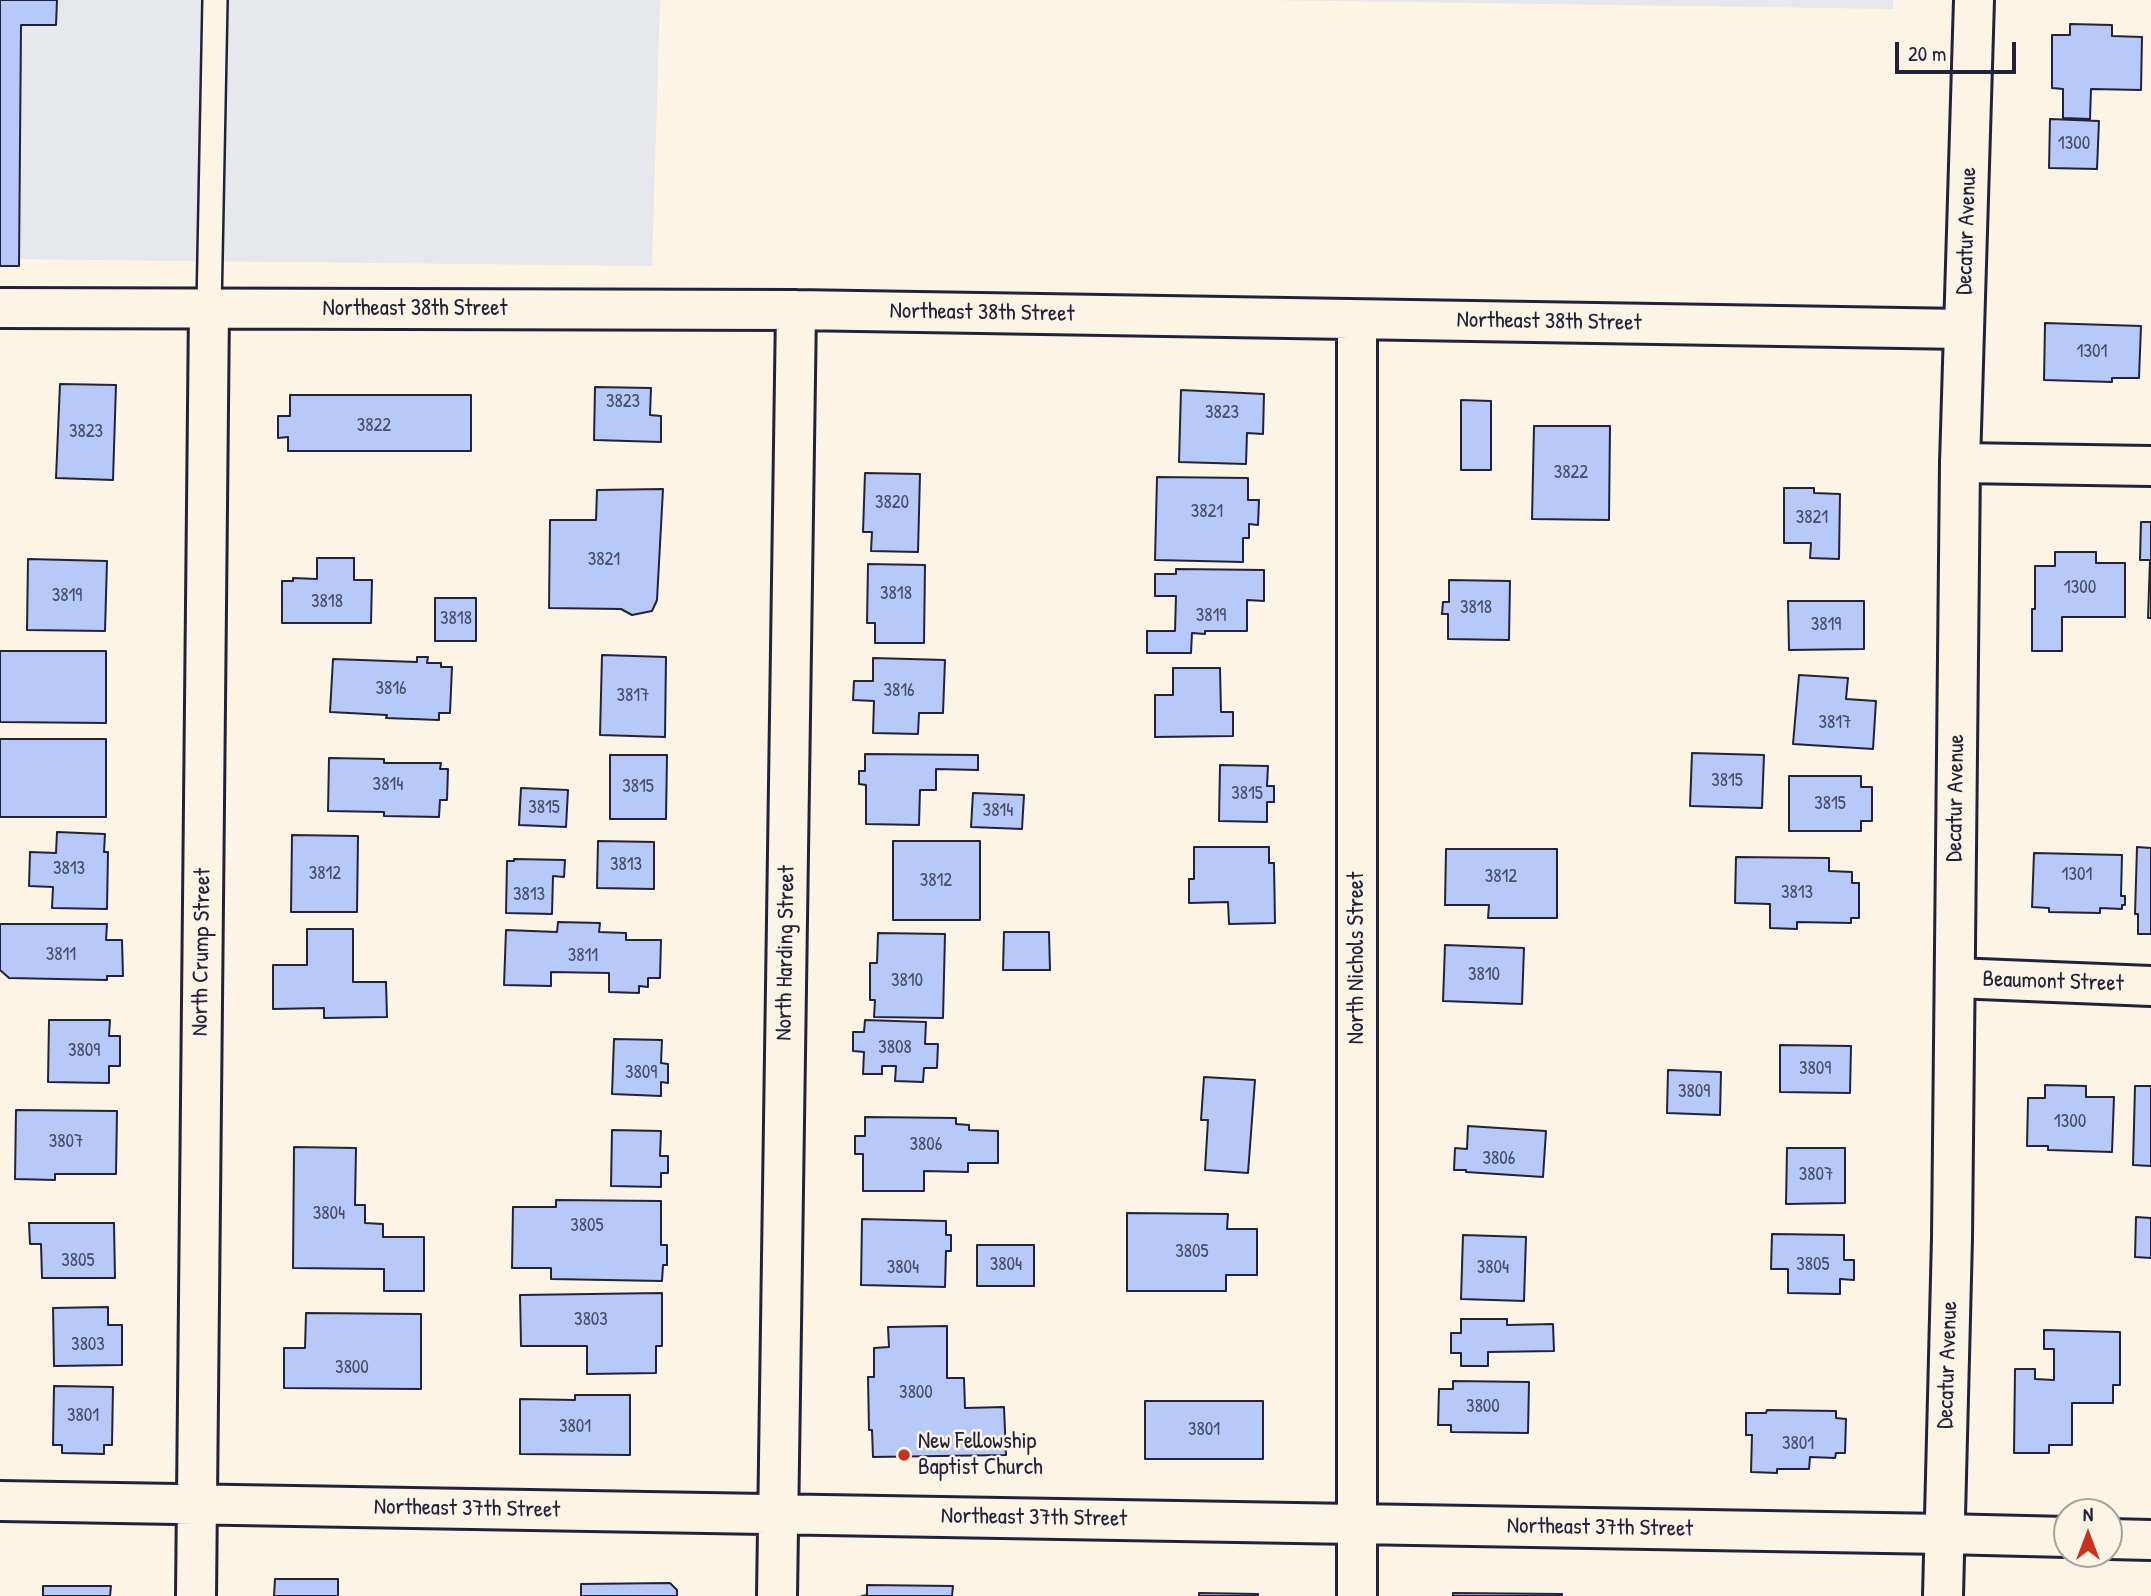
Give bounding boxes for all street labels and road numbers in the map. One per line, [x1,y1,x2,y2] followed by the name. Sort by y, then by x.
[1951,167,1983,295] street label: Decatur Avenue
[323,295,507,323] street label: Northeast 38th Street
[889,298,1075,328] street label: Northeast 38th Street
[1456,307,1642,337] street label: Northeast 38th Street
[1941,734,1971,862] street label: Decatur Avenue
[771,865,801,1041] street label: North Harding Street
[187,868,217,1036] street label: North Crump Street
[1343,872,1371,1044] street label: North Nichols Street
[1982,966,2124,998] street label: Beaumont Street
[1932,1301,1964,1429] street label: Decatur Avenue
[374,1494,560,1524] street label: Northeast 37th Street
[941,1503,1127,1533] street label: Northeast 37th Street
[1507,1513,1693,1543] street label: Northeast 37th Street

